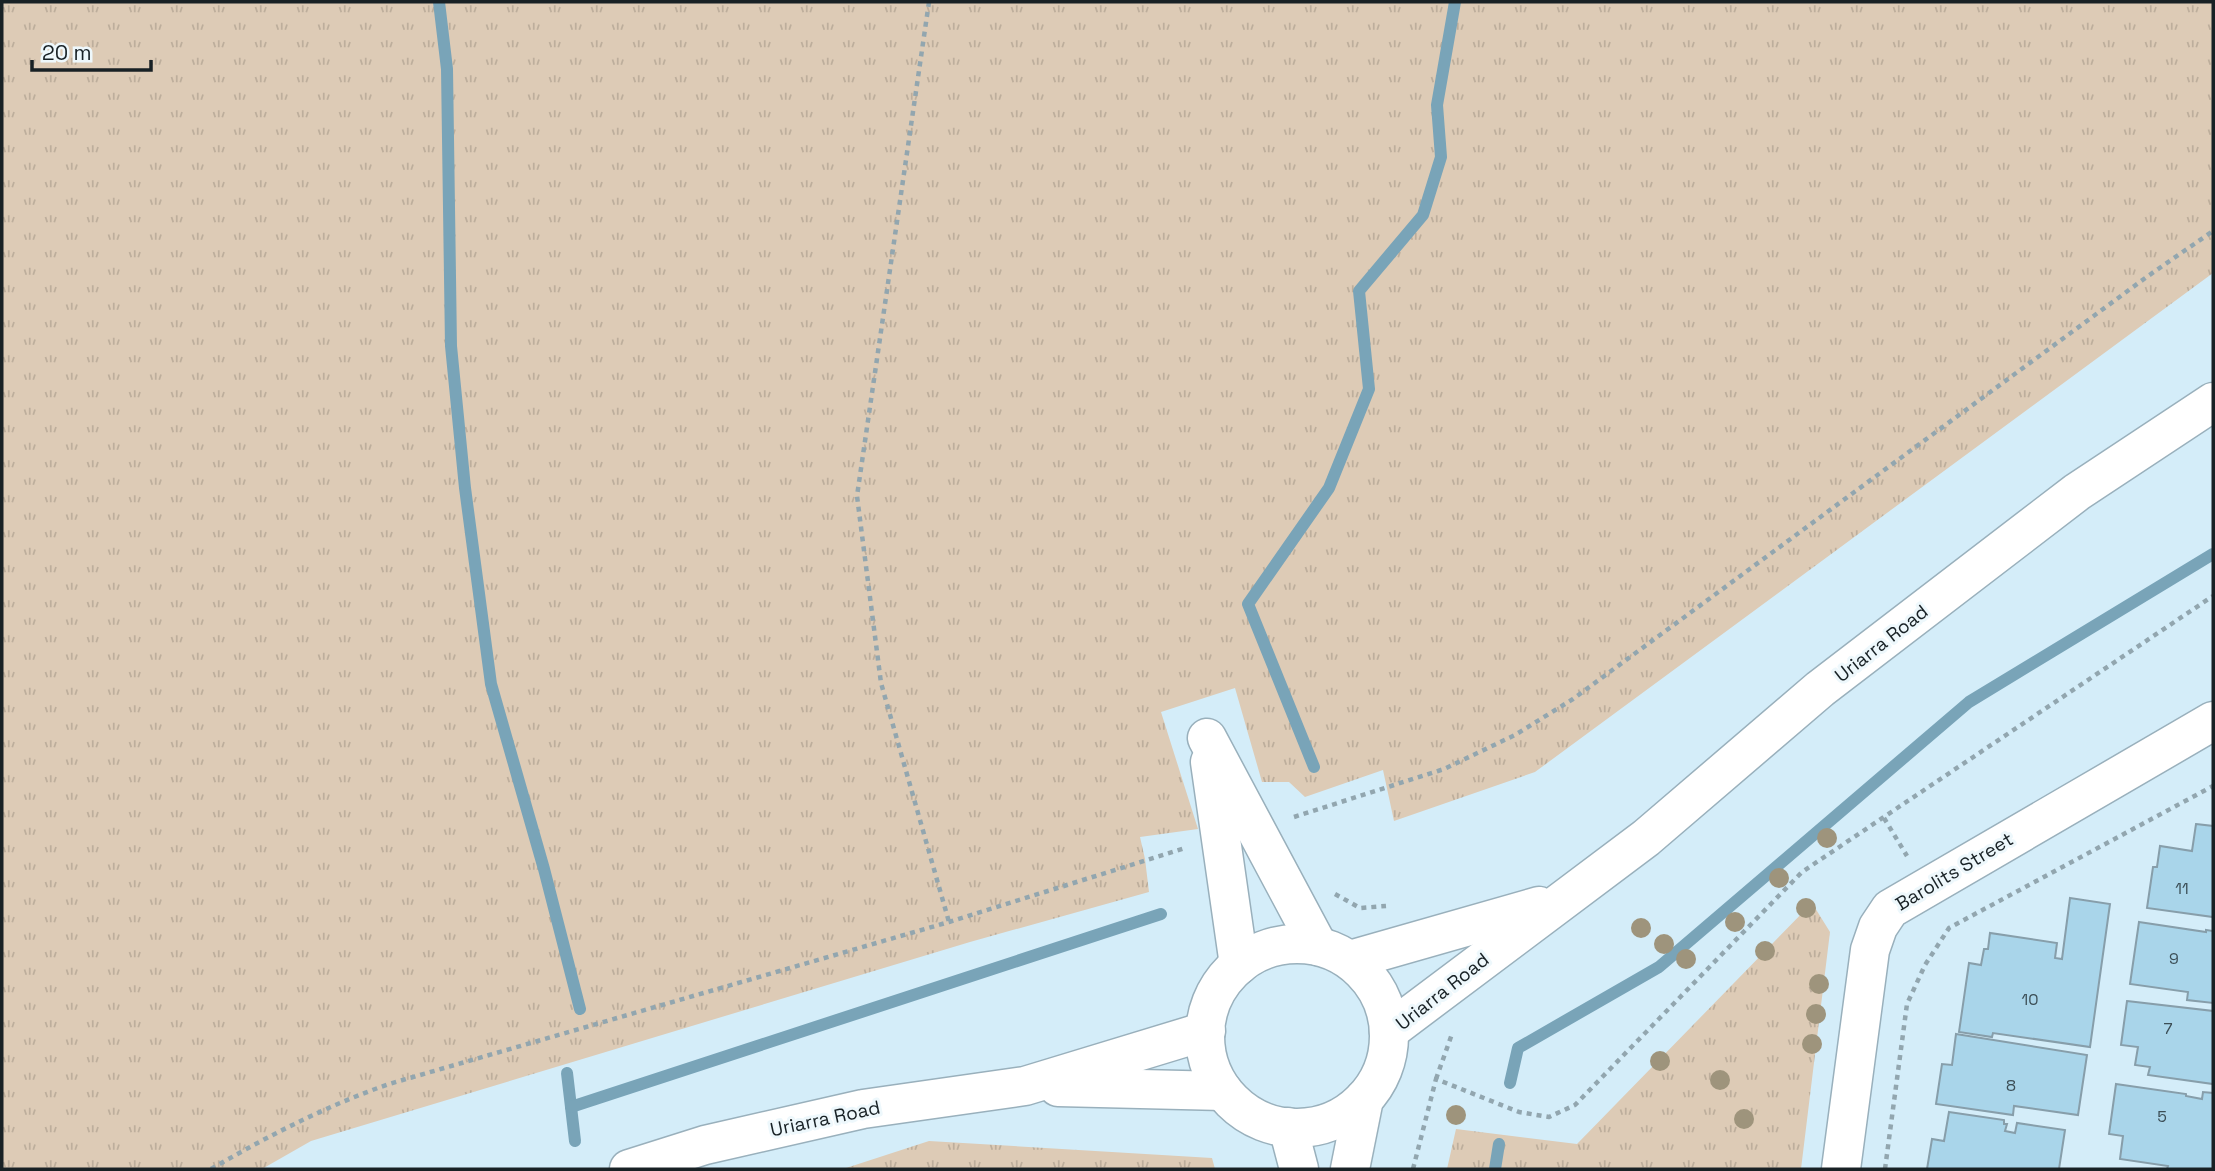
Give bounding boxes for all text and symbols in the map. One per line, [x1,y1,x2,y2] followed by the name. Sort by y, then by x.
[32,28,150,72] scale bar
[42,39,92,66] text: 20 m
[1830,599,1933,688] street label: Uriarra Road
[1891,826,2018,916] street label: Barolits Street
[2175,878,2189,899] house number: 11
[1391,947,1494,1036] street label: Uriarra Road
[2169,948,2179,969] house number: 9
[2022,989,2038,1010] house number: 10
[2163,1018,2173,1039] house number: 7
[2006,1075,2016,1096] house number: 8
[768,1095,882,1142] street label: Uriarra Road
[2157,1106,2167,1127] house number: 5

